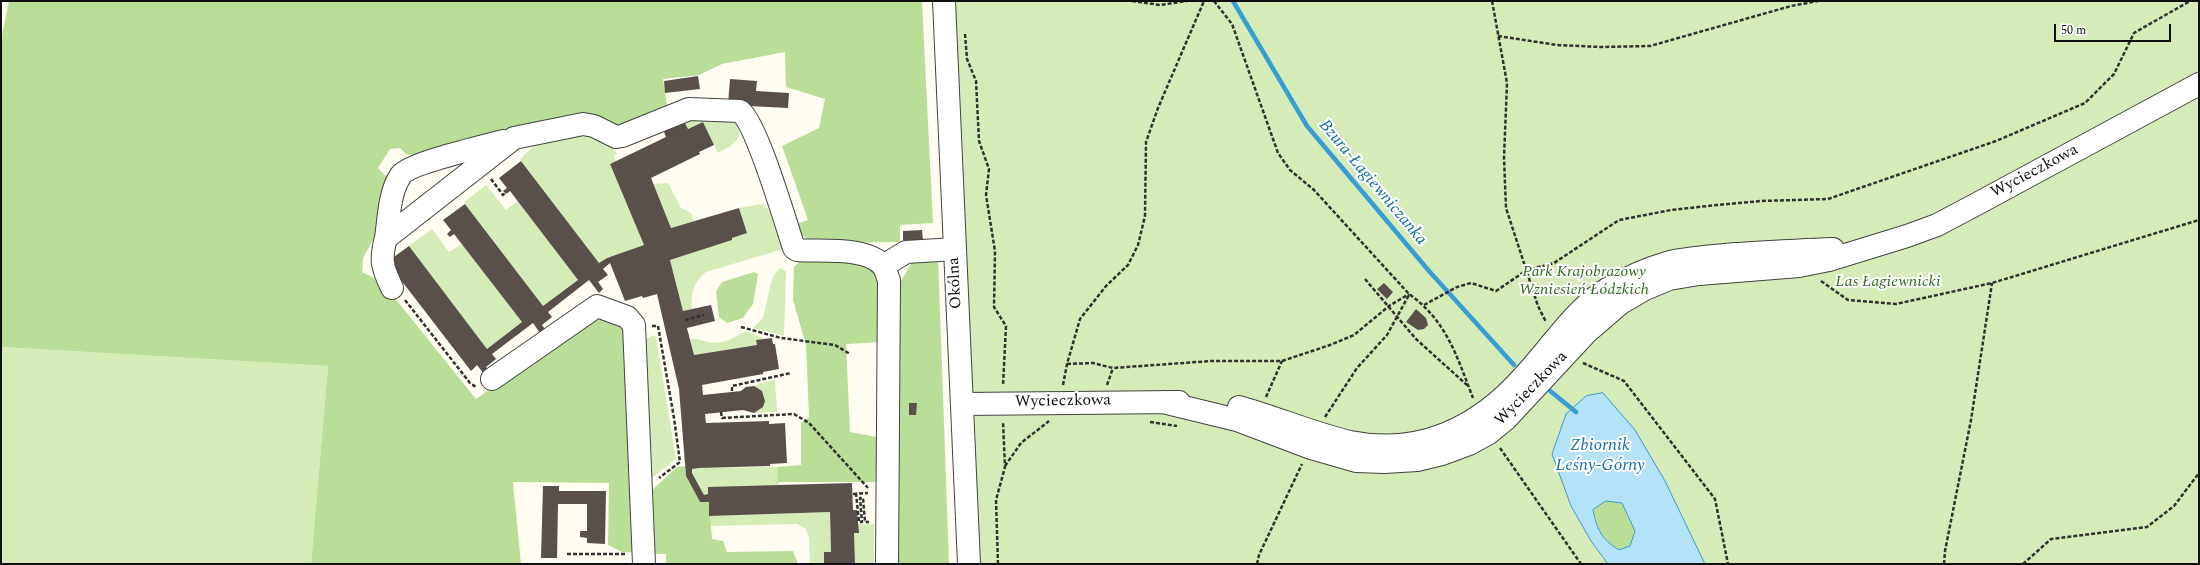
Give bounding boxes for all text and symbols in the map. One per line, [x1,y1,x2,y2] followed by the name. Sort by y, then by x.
[2056,16,2173,42] scale bar
[2061,21,2086,40] text: 50 m
[1313,116,1431,250] water label: Bzura-Łagiewniczanka
[1988,141,2082,203] street label: Wycieczkowa
[945,257,967,309] street label: Okólna
[1519,263,1649,301] park label: Park Krajobrazowy Wzniesień Łódzkich
[1835,273,1941,293] park label: Las Łagiewnicki
[1492,348,1572,430] street label: Wycieczkowa
[1015,392,1111,412] street label: Wycieczkowa
[1555,437,1645,477] water label: Zbiornik Leśny-Górny

